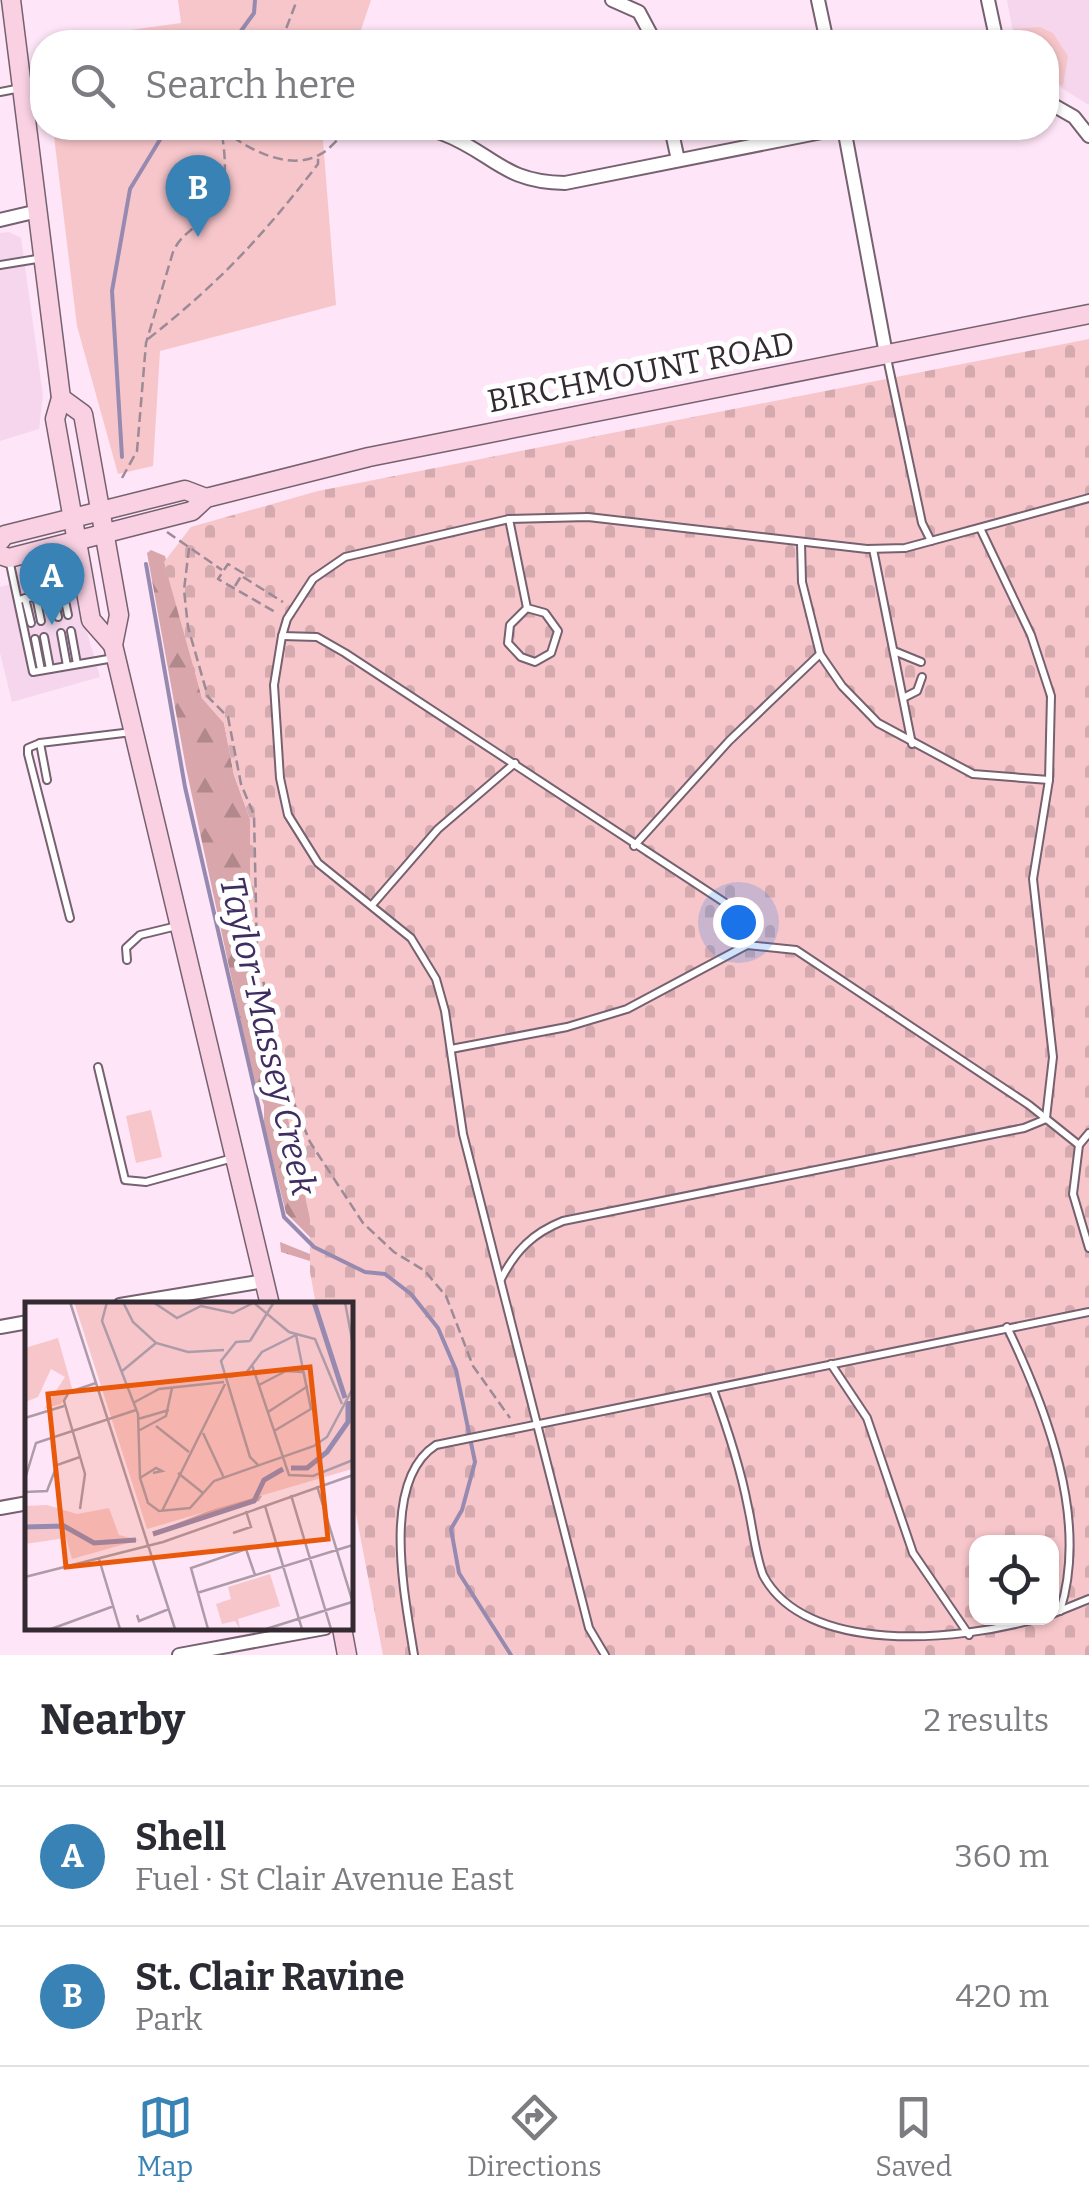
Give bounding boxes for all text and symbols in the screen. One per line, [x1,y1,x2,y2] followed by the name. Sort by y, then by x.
[30,30,1059,140] search box
[65,58,120,113] icon: search
[145,62,356,108] text: Search here
[166,154,230,237] pin: B
[484,324,798,420] street label: BIRCHMOUNT ROAD
[20,542,84,625] pin: A
[211,873,325,1200] water label: Taylor-Massey Creek
[713,897,764,948] your location
[25,1302,352,1630] inset map
[969,1535,1059,1625] map controls
[969,1535,1059,1625] button: locate
[40,1695,185,1745] text: Nearby
[923,1701,1049,1739] text: 2 results
[135,1814,226,1860] text: Shell
[61,1837,84,1875] text: A
[955,1837,1049,1875] text: 360 m
[135,1860,514,1898] text: Fuel · St Clair Avenue East
[135,1954,405,2000] text: St. Clair Ravine
[62,1977,83,2015] text: B
[955,1977,1049,2015] text: 420 m
[135,2000,202,2038] text: Park
[137,2090,193,2183] tab: Map
[467,2090,602,2183] tab: Directions
[875,2090,952,2183] tab: Saved

